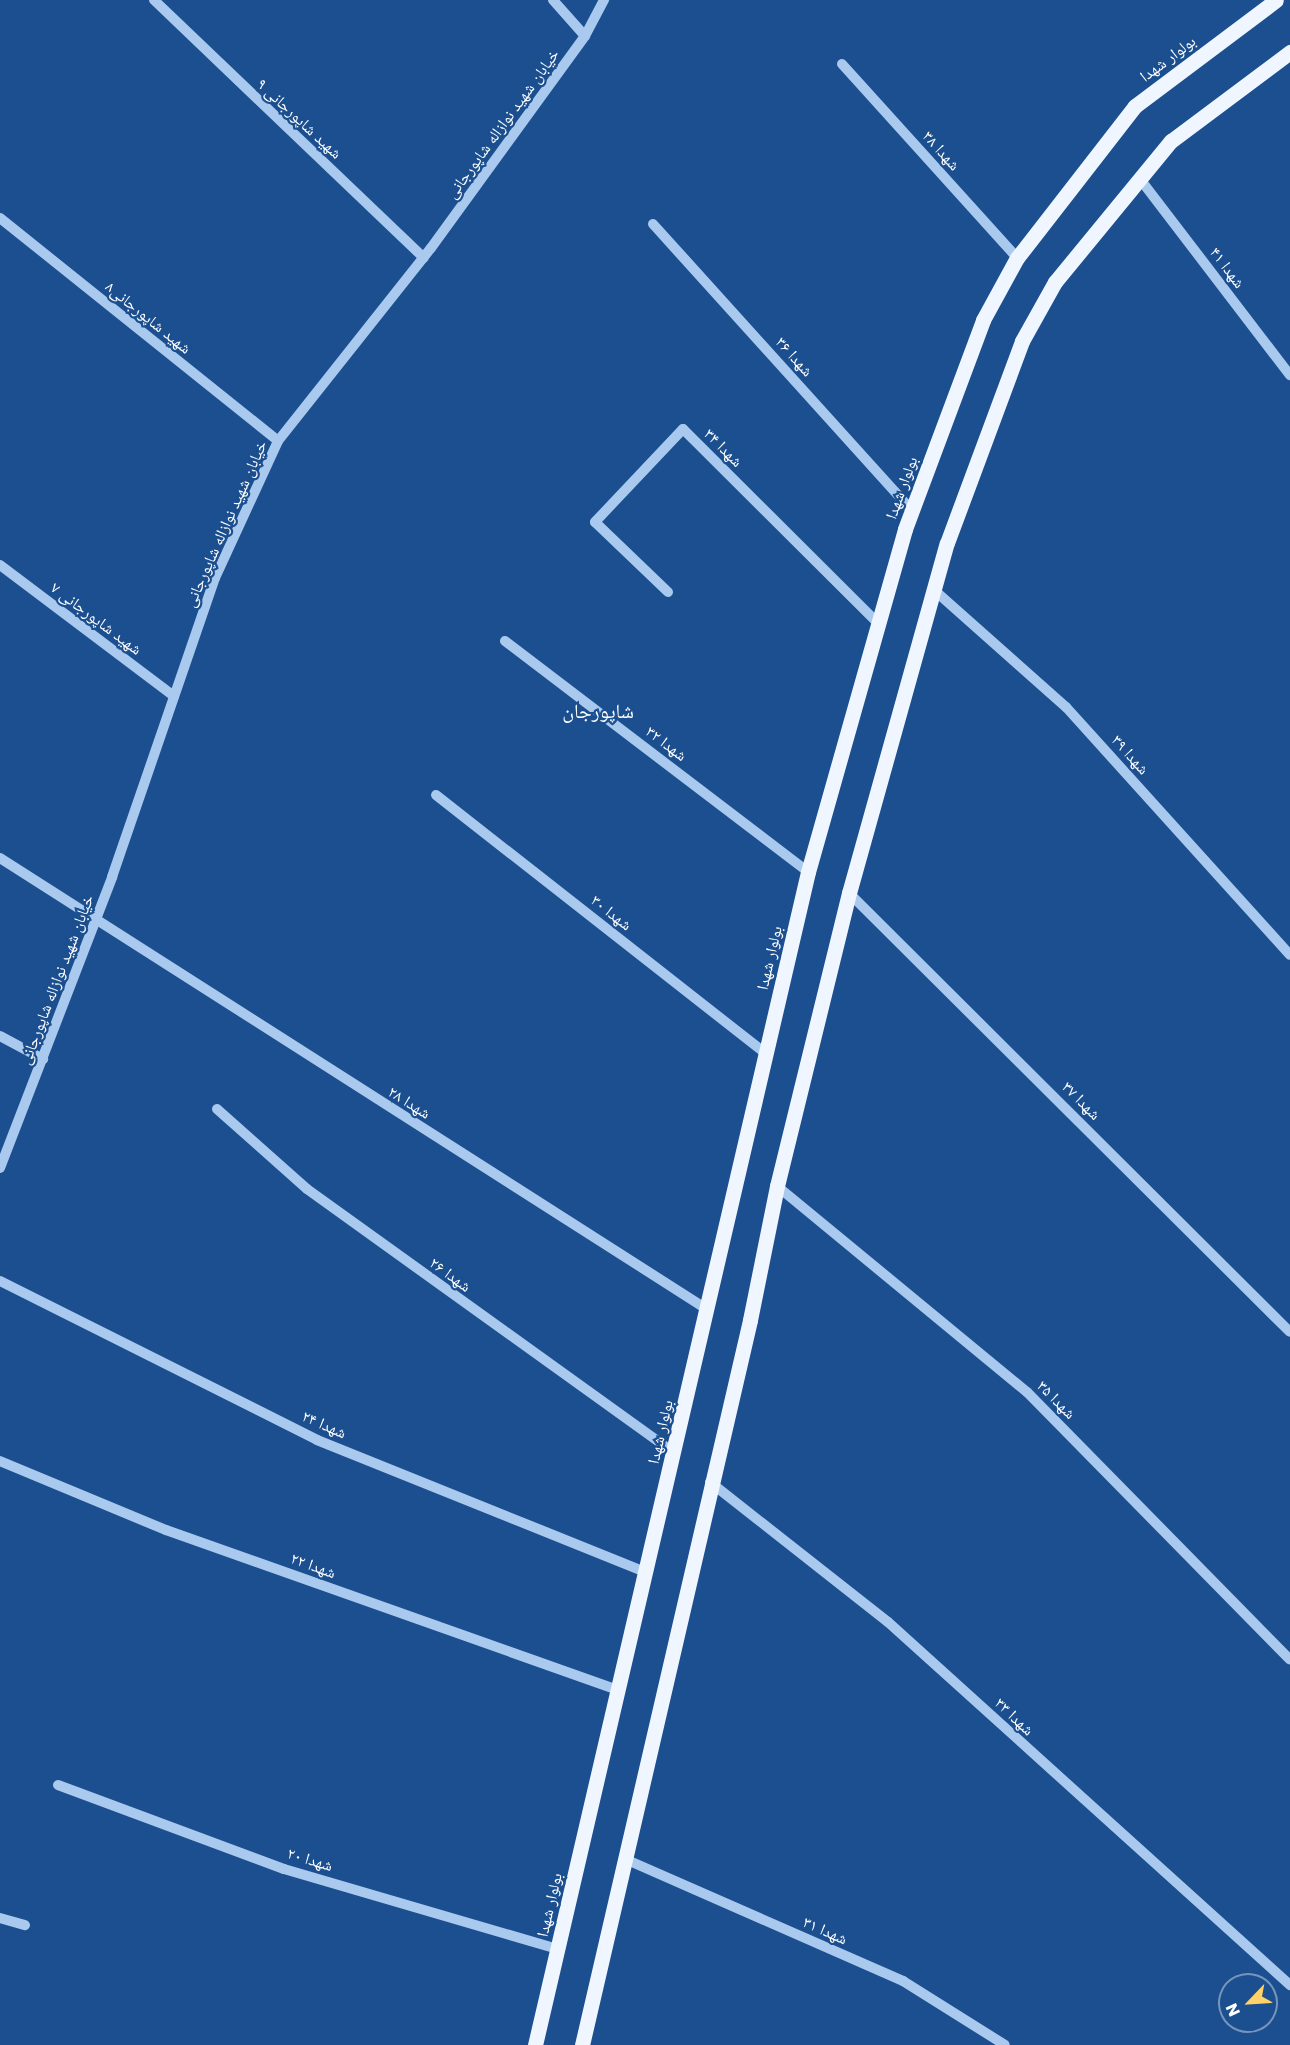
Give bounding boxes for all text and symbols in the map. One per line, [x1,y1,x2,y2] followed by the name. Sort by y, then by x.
[1136,32,1200,86] street label: بولوار شهدا
[442,45,564,203] street label: خیابان شهید نوازاله شاپورجانی
[253,75,345,163] street label: شهید شاپورجانی ۹
[918,127,964,175] street label: شهدا ۳۸
[1205,244,1249,292] street label: شهدا ۴۱
[101,278,195,358] street label: شهید شاپورجانی۸
[771,333,817,381] street label: شهدا ۳۶
[700,425,746,471] street label: شهدا ۳۴
[181,438,271,610] street label: خیابان شهید نوازاله شاپورجانی
[882,454,922,522] street label: بولوار شهدا
[47,579,145,659] street label: شهید شاپورجانی ۷
[562,699,634,723] district label: شاپورجان
[642,722,690,766] street label: شهدا ۳۲
[1107,731,1153,779] street label: شهدا ۳۹
[587,891,635,935] street label: شهدا ۳۰
[16,892,98,1068] street label: خیابان شهید نوازاله شاپورجانی
[753,924,787,992] street label: بولوار شهدا
[1058,1078,1104,1124] street label: شهدا ۳۷
[384,1082,434,1124] street label: شهدا ۲۸
[425,1254,475,1296] street label: شهدا ۲۶
[1033,1377,1079,1423] street label: شهدا ۳۵
[644,1398,678,1466] street label: بولوار شهدا
[299,1407,349,1443] street label: شهدا ۲۴
[288,1549,338,1583] street label: شهدا ۲۲
[990,1694,1038,1740] street label: شهدا ۳۳
[285,1844,335,1876] street label: شهدا ۲۰
[533,1871,567,1939] street label: بولوار شهدا
[800,1913,850,1949] street label: شهدا ۳۱
[1218,1973,1278,2033] north arrow
[1220,2000,1246,2020] text: N

